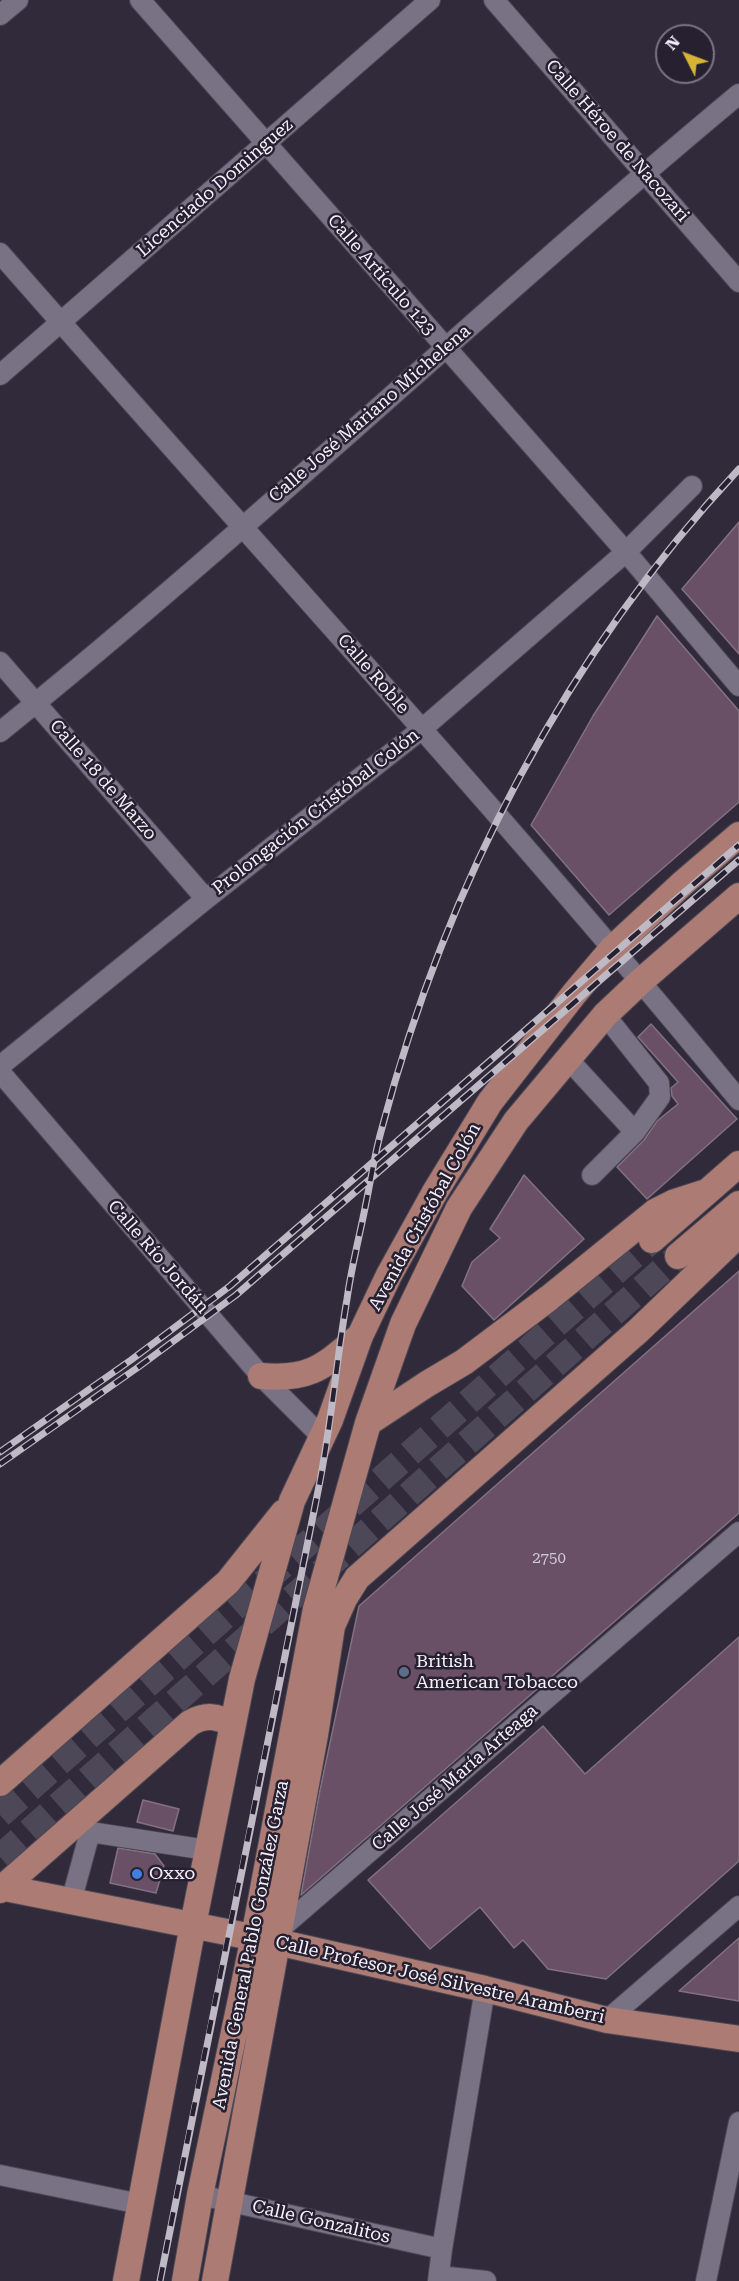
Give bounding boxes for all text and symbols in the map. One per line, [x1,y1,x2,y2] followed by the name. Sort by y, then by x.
[655,24,715,84] north arrow
[662,32,684,54] text: N
[541,56,693,226] street label: Calle Héroe de Nacozari
[133,114,297,262] street label: Licenciado Dominguez
[322,210,440,340] street label: Calle Artículo 123
[265,321,475,507] street label: Calle José Mariano Michelena
[333,630,413,718] street label: Calle Roble
[45,715,161,845] street label: Calle 18 de Marzo
[208,724,424,900] street label: Prolongación Cristóbal Colón
[364,1119,486,1315] street label: Avenida Cristóbal Colón
[103,1196,213,1318] street label: Calle Río Jordán
[532,1550,566,1568] house number: 2750
[416,1651,578,1694] place label: British American Tobacco
[397,1665,411,1679] marker: British American Tobacco
[368,1700,542,1856] street label: Calle José María Arteaga
[208,1779,294,2111] street label: Avenida General Pablo González Garza
[149,1863,195,1885] place label: Oxxo
[130,1867,144,1881] marker: Oxxo
[273,1932,607,2028] street label: Calle Profesor José Silvestre Aramberri
[250,2196,392,2248] street label: Calle Gonzalitos

